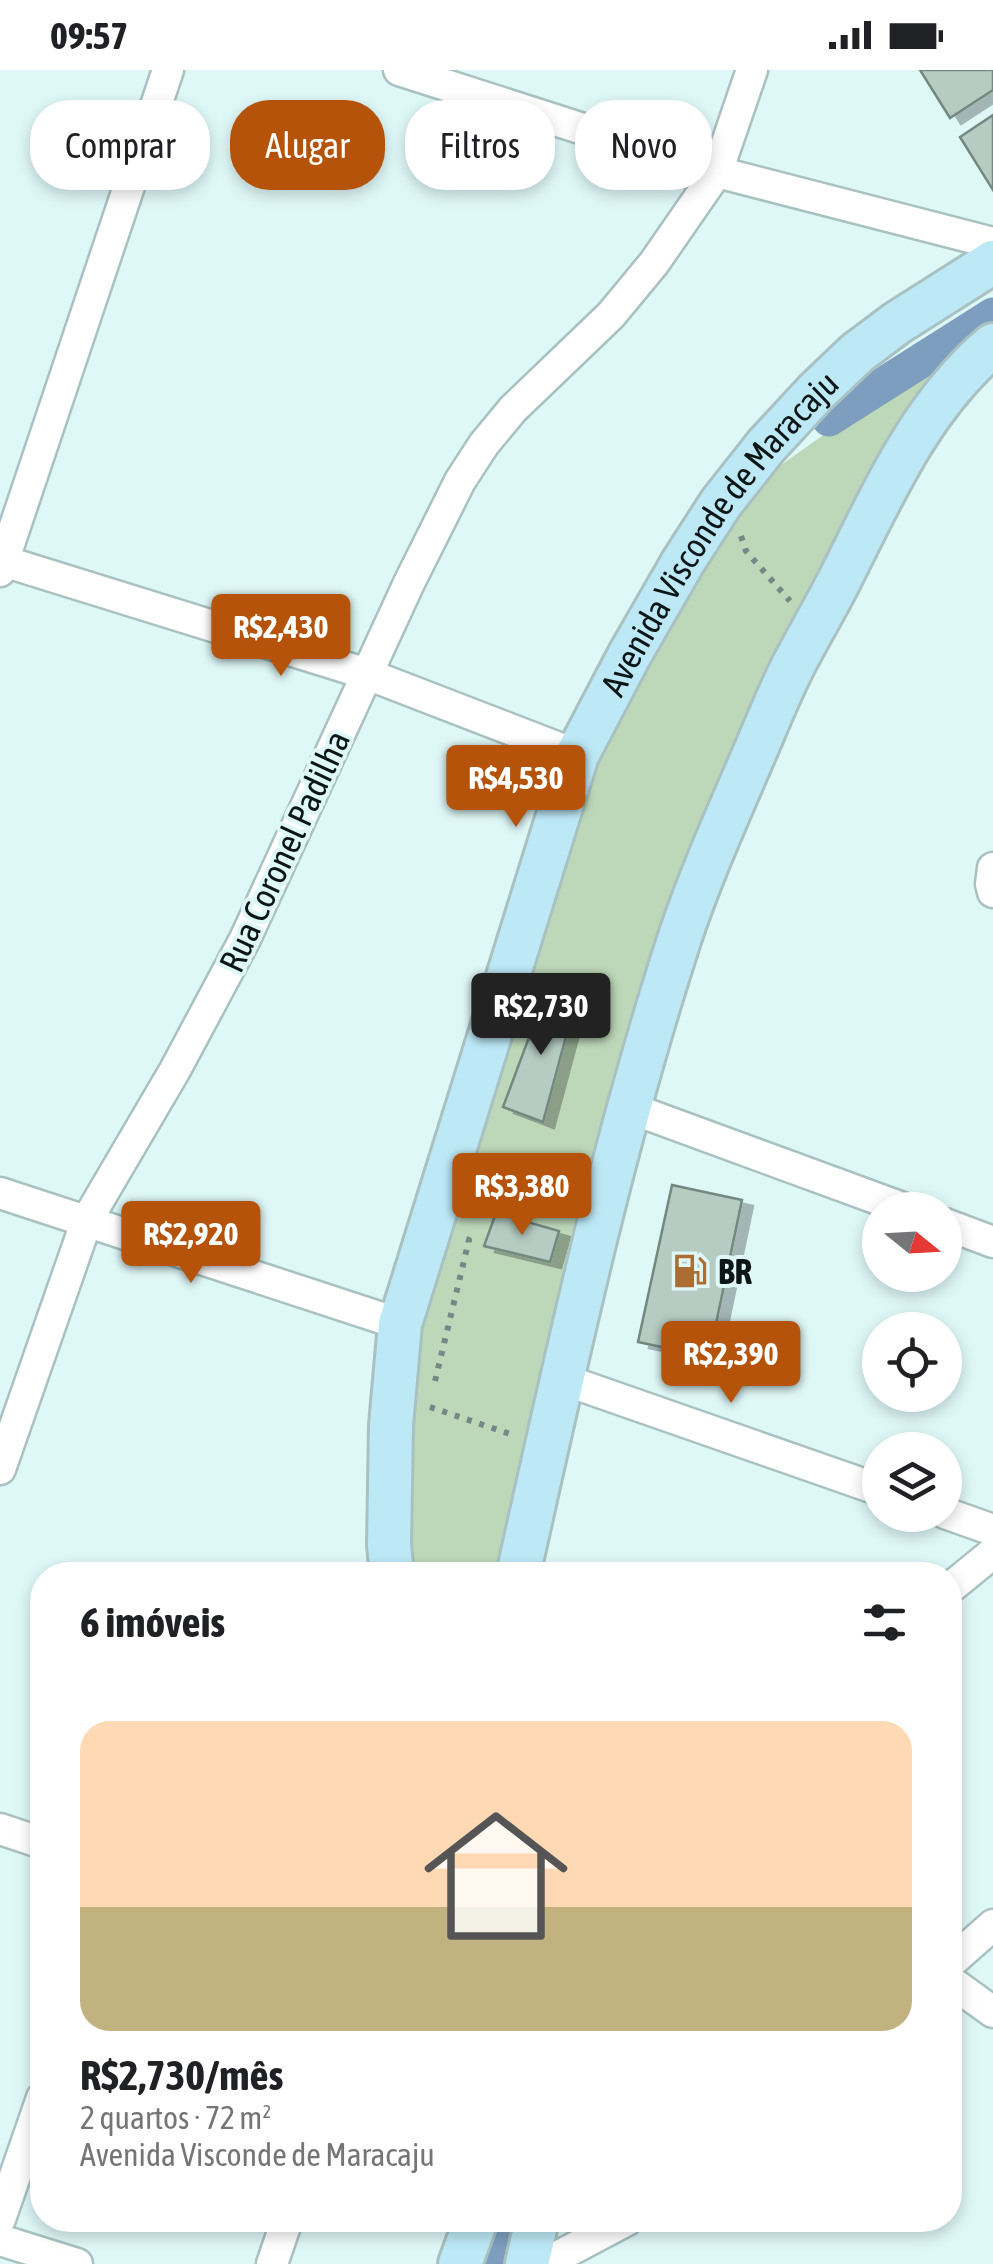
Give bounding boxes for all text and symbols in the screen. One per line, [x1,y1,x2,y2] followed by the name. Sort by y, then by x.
[50,14,128,57] text: 09:57
[30,100,210,190] chip: Comprar
[230,100,385,190] chip: Alugar
[405,100,555,190] chip: Filtros
[575,100,712,190] chip: Novo
[592,362,846,702] street label: Avenida Visconde de Maracaju
[189,594,373,679] pin: R$2,430
[233,608,329,645] text: R$2,430
[211,724,357,978] street label: Rua Coronel Padilha
[424,745,608,830] pin: R$4,530
[468,759,564,796] text: R$4,530
[449,973,633,1058] pin: R$2,730
[493,987,589,1024] text: R$2,730
[430,1153,614,1238] pin: R$3,380
[474,1167,570,1204] text: R$3,380
[862,1192,962,1292] north arrow
[862,1192,962,1532] map controls
[99,1201,283,1286] pin: R$2,920
[143,1215,239,1252] text: R$2,920
[718,1251,753,1291] place label: BR
[671,1252,709,1290] fuel station icon: BR
[862,1312,962,1412] button: locate
[639,1321,823,1406] pin: R$2,390
[683,1335,779,1372] text: R$2,390
[862,1432,962,1532] button: layers
[857,1595,912,1650] icon: filters
[80,1598,225,1646] text: 6 imóveis
[406,1786,586,1966] icon: home
[80,2051,283,2099] text: R$2,730/mês
[80,2099,271,2136] text: 2 quartos · 72 m²
[80,2136,435,2173] text: Avenida Visconde de Maracaju

